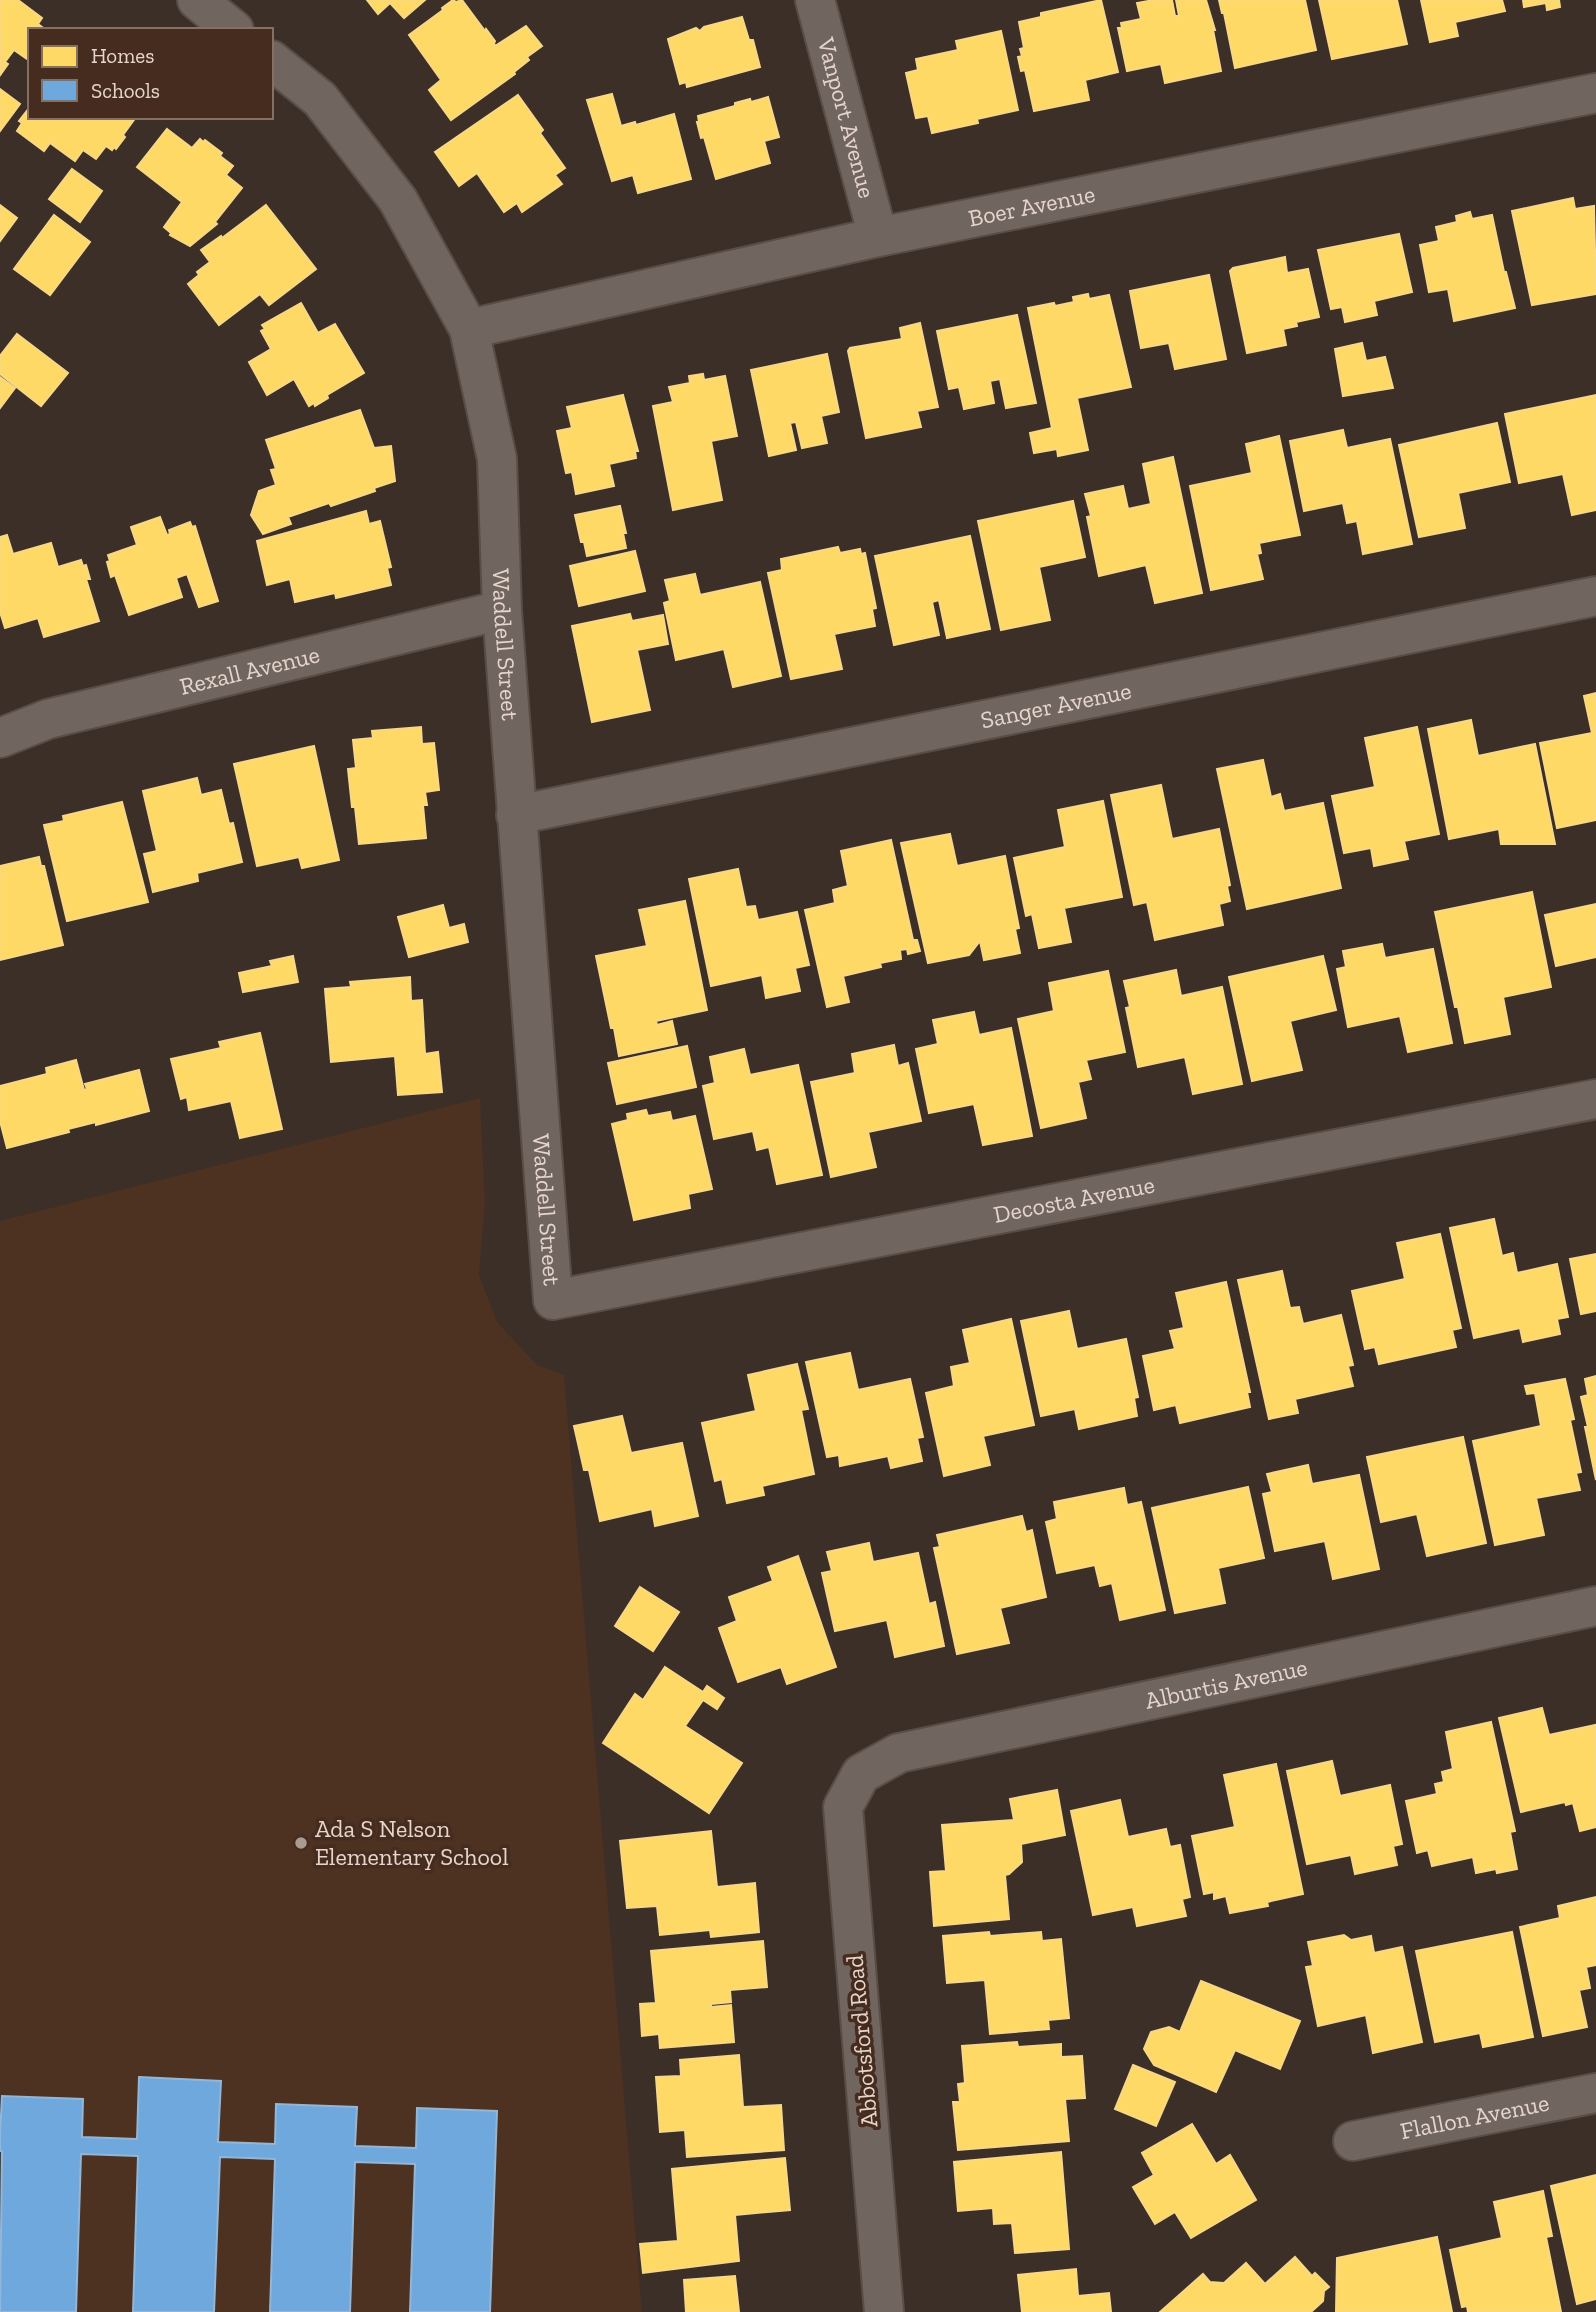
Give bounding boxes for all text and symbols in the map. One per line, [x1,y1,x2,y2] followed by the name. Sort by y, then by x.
[28,28,273,119] legend
[811,33,882,201] street label: Vanport Avenue
[91,43,154,68] text: Homes
[91,78,160,103] text: Schools
[966,179,1098,233] street label: Boer Avenue
[487,568,525,721] street label: Waddell Street
[177,639,322,701] street label: Rexall Avenue
[978,676,1134,734] street label: Sanger Avenue
[527,1133,567,1287] street label: Waddell Street
[991,1169,1157,1229] street label: Decosta Avenue
[1142,1652,1310,1715] street label: Alburtis Avenue
[315,1814,509,1871] place label: Ada S Nelson Elementary School
[293,1835,309,1851] marker: Ada S Nelson Elementary School
[840,1954,883,2128] street label: Abbotsford Road
[1398,2088,1551,2145] street label: Flallon Avenue

